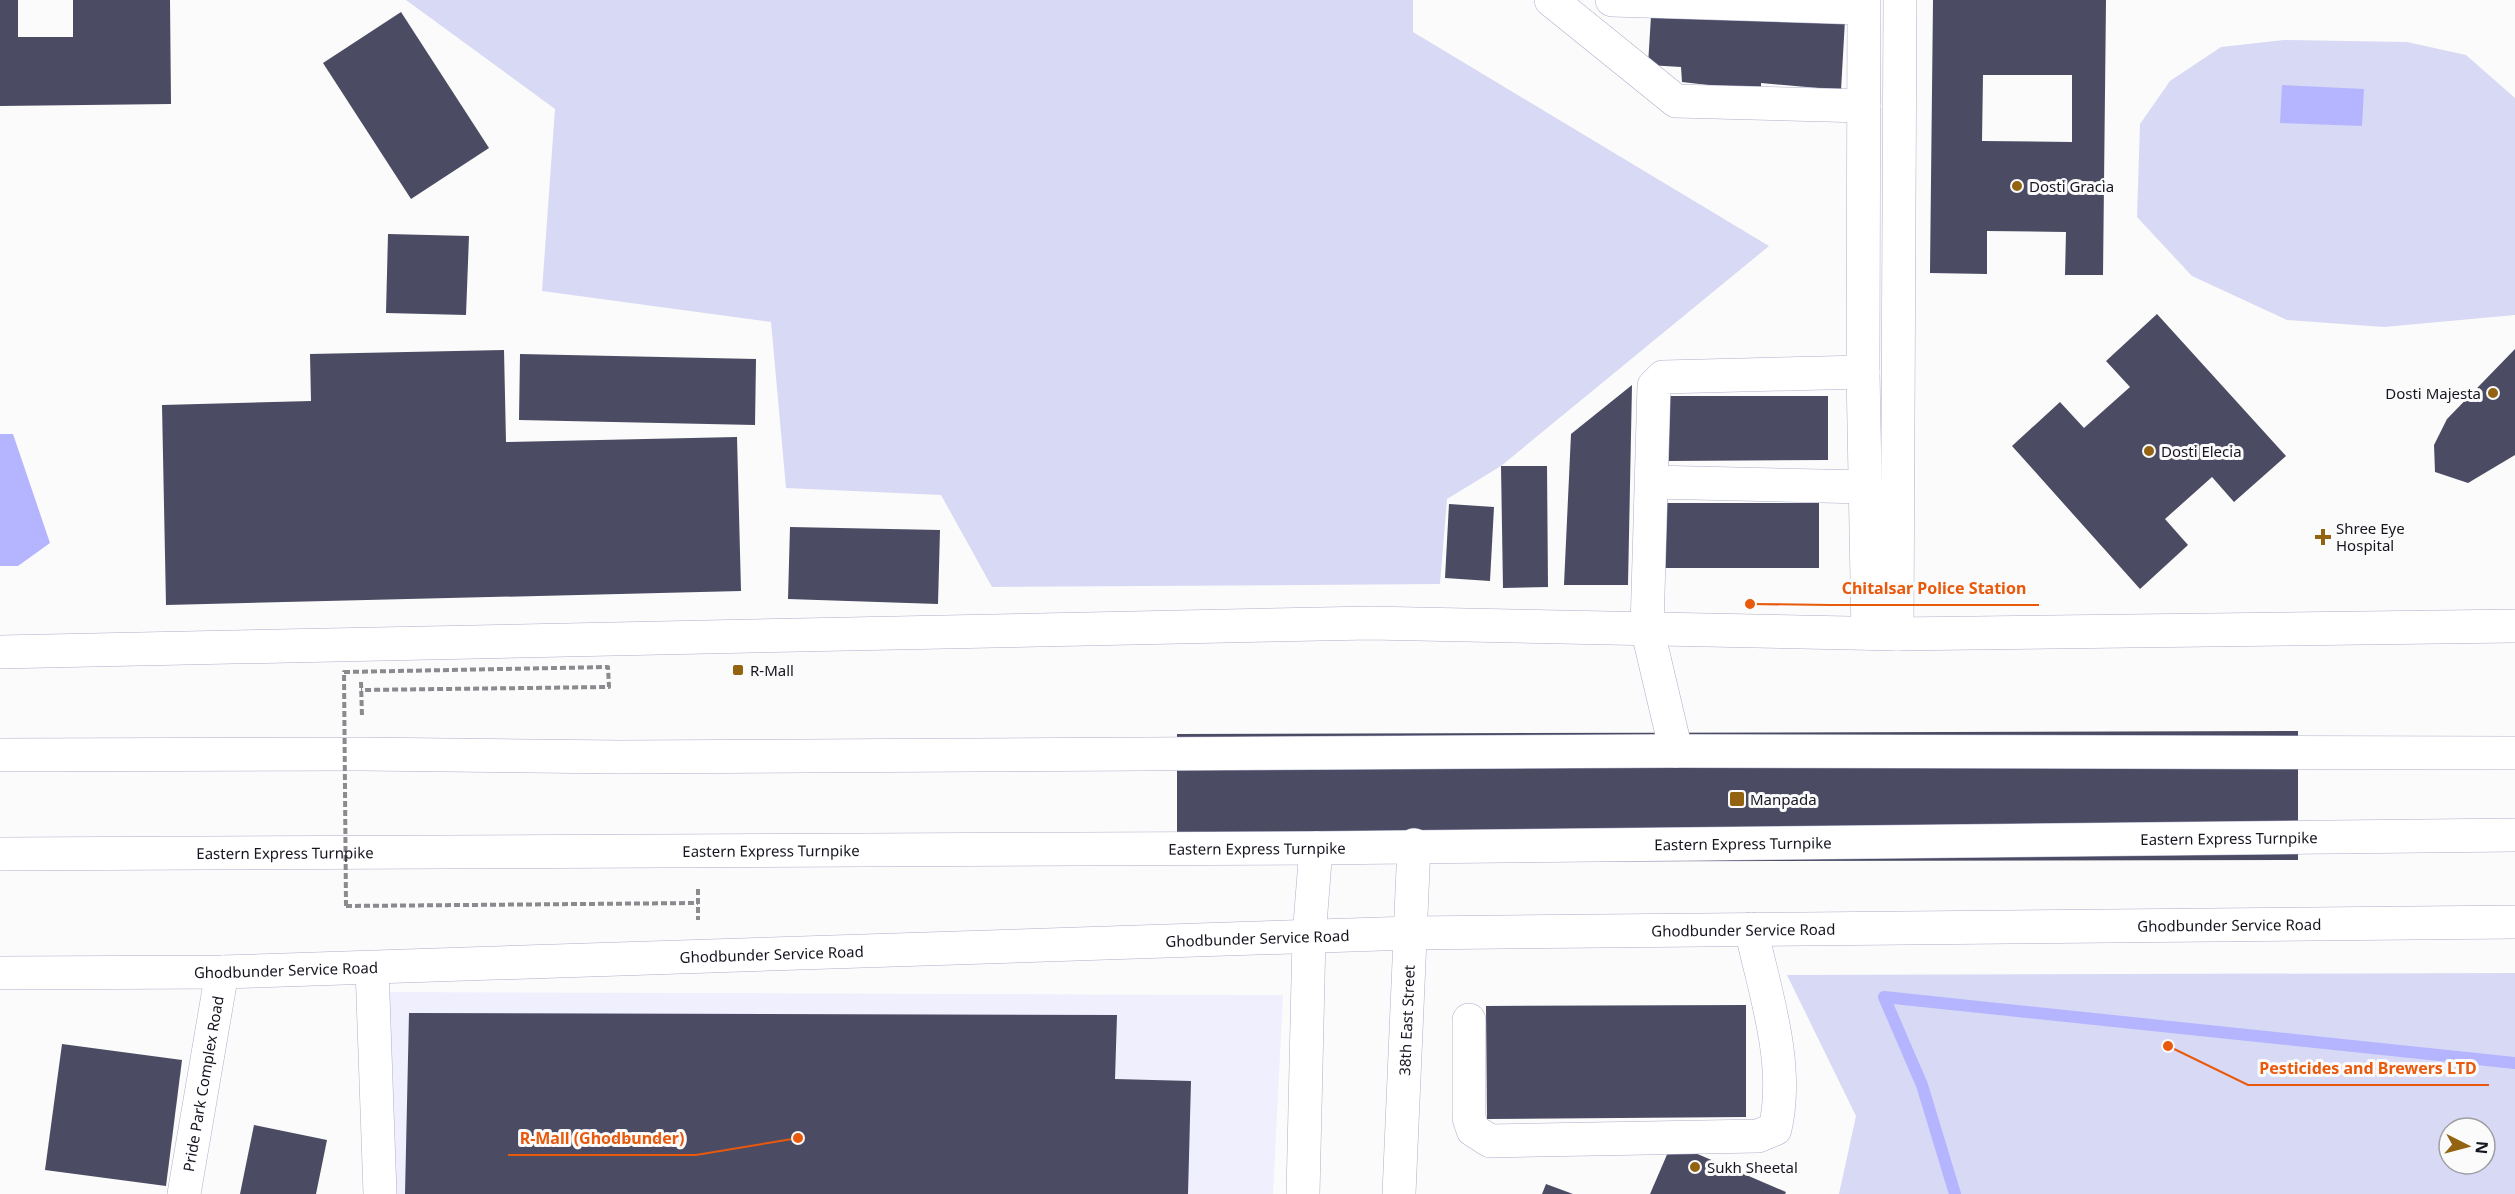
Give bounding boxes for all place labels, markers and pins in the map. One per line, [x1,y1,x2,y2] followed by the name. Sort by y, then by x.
[2029,176,2114,196] place label: Dosti Gracia
[2010,179,2024,193] marker: Dosti Gracia
[2385,383,2481,403] place label: Dosti Majesta
[2486,386,2500,400] marker: Dosti Majesta
[2161,441,2242,461] place label: Dosti Elecia
[2142,444,2156,458] marker: Dosti Elecia
[2336,518,2405,555] place label: Shree Eye Hospital
[2314,528,2332,546] marker: Shree Eye Hospital
[1830,571,2039,605] callout: Chitalsar Police Station
[750,660,794,680] place label: R-Mall
[731,663,745,677] marker: R-Mall
[1750,789,1817,809] place label: Manpada
[1728,790,1746,808] marker: Manpada
[2248,1051,2489,1085] callout: Pesticides and Brewers LTD
[508,1121,696,1155] callout: R-Mall (Ghodbunder)
[1707,1157,1798,1177] place label: Sukh Sheetal
[1688,1160,1702,1174] marker: Sukh Sheetal

